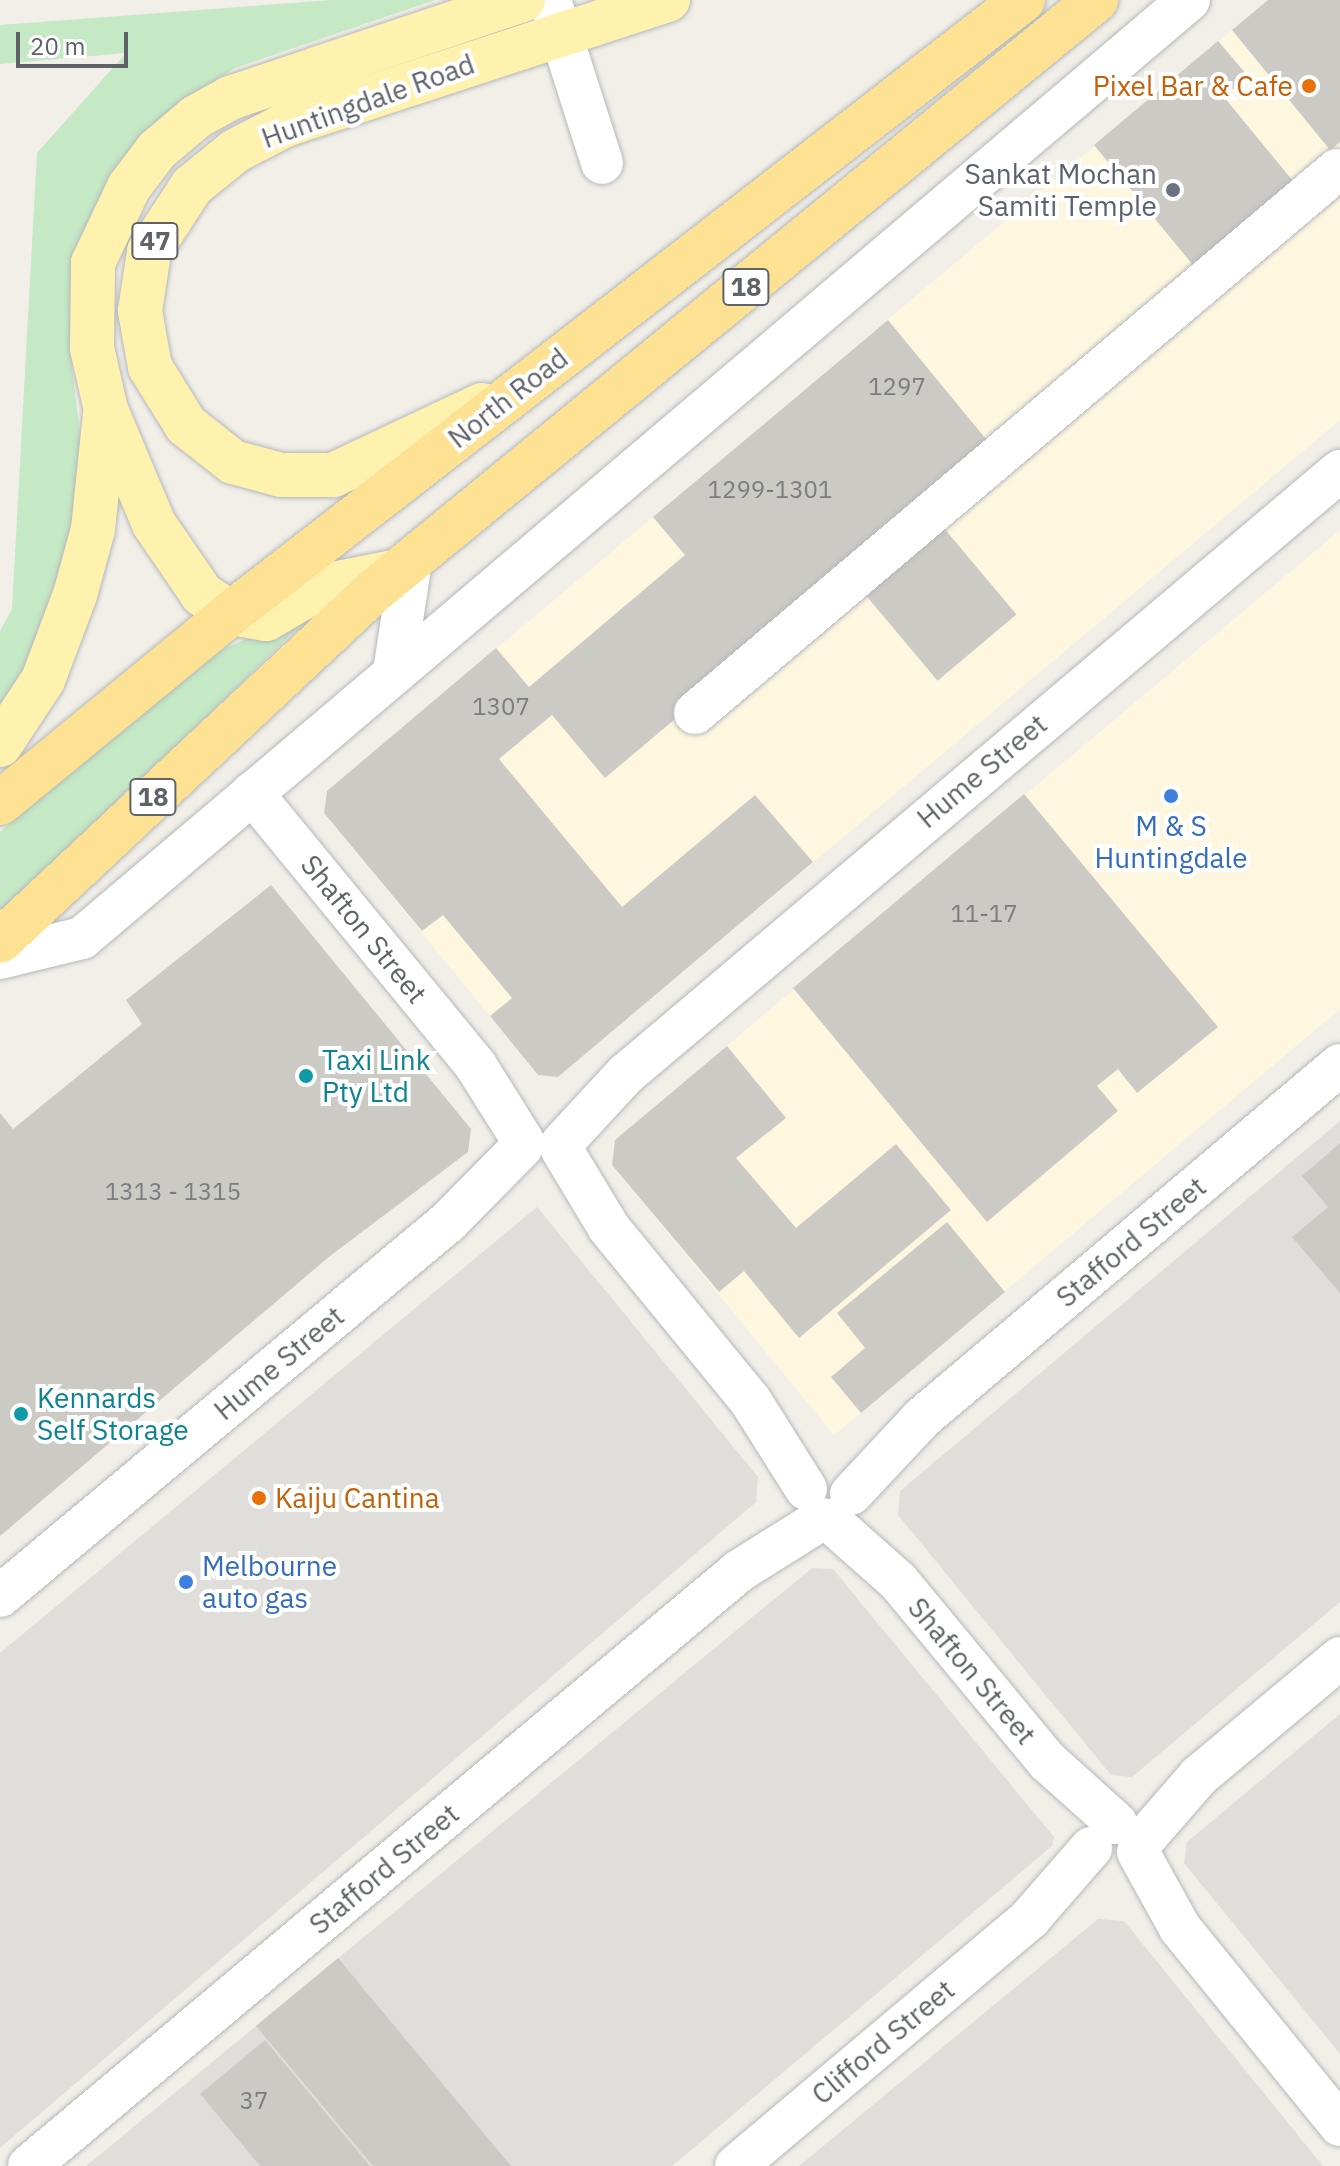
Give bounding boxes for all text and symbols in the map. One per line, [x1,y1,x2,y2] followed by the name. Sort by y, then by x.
[20,16,132,66] scale bar
[30,30,85,62] text: 20 m
[257,47,479,155] street label: Huntingdale Road
[1093,69,1293,103] place label: Pixel Bar & Cafe
[1300,77,1318,95] marker: Pixel Bar & Cafe
[965,157,1157,223] place label: Sankat Mochan Samiti Temple
[1164,181,1182,199] marker: Sankat Mochan Samiti Temple
[131,219,179,263] road number: 47
[722,265,770,309] road number: 18
[441,341,575,455] street label: North Road
[868,373,926,401] house number: 1297
[708,476,832,504] house number: 1299-1301
[472,693,530,721] house number: 1307
[910,707,1054,835] street label: Hume Street
[129,775,177,819] road number: 18
[1162,787,1180,805] marker: M & S Huntingdale
[1094,809,1248,875] place label: M & S Huntingdale
[294,848,434,1010] street label: Shafton Street
[950,900,1018,928] house number: 11-17
[322,1043,430,1109] place label: Taxi Link Pty Ltd
[297,1067,315,1085] marker: Taxi Link Pty Ltd
[1050,1170,1212,1314] street label: Stafford Street
[105,1178,241,1206] house number: 1313 - 1315
[207,1299,351,1427] street label: Hume Street
[37,1381,189,1447] place label: Kennards Self Storage
[12,1405,30,1423] marker: Kennards Self Storage
[275,1481,440,1515] place label: Kaiju Cantina
[250,1489,268,1507] marker: Kaiju Cantina
[202,1549,337,1615] place label: Melbourne auto gas
[177,1573,195,1591] marker: Melbourne auto gas
[901,1591,1043,1751] street label: Shafton Street
[303,1797,465,1941] street label: Stafford Street
[805,1973,961,2111] street label: Clifford Street
[240,2087,268,2115] house number: 37

